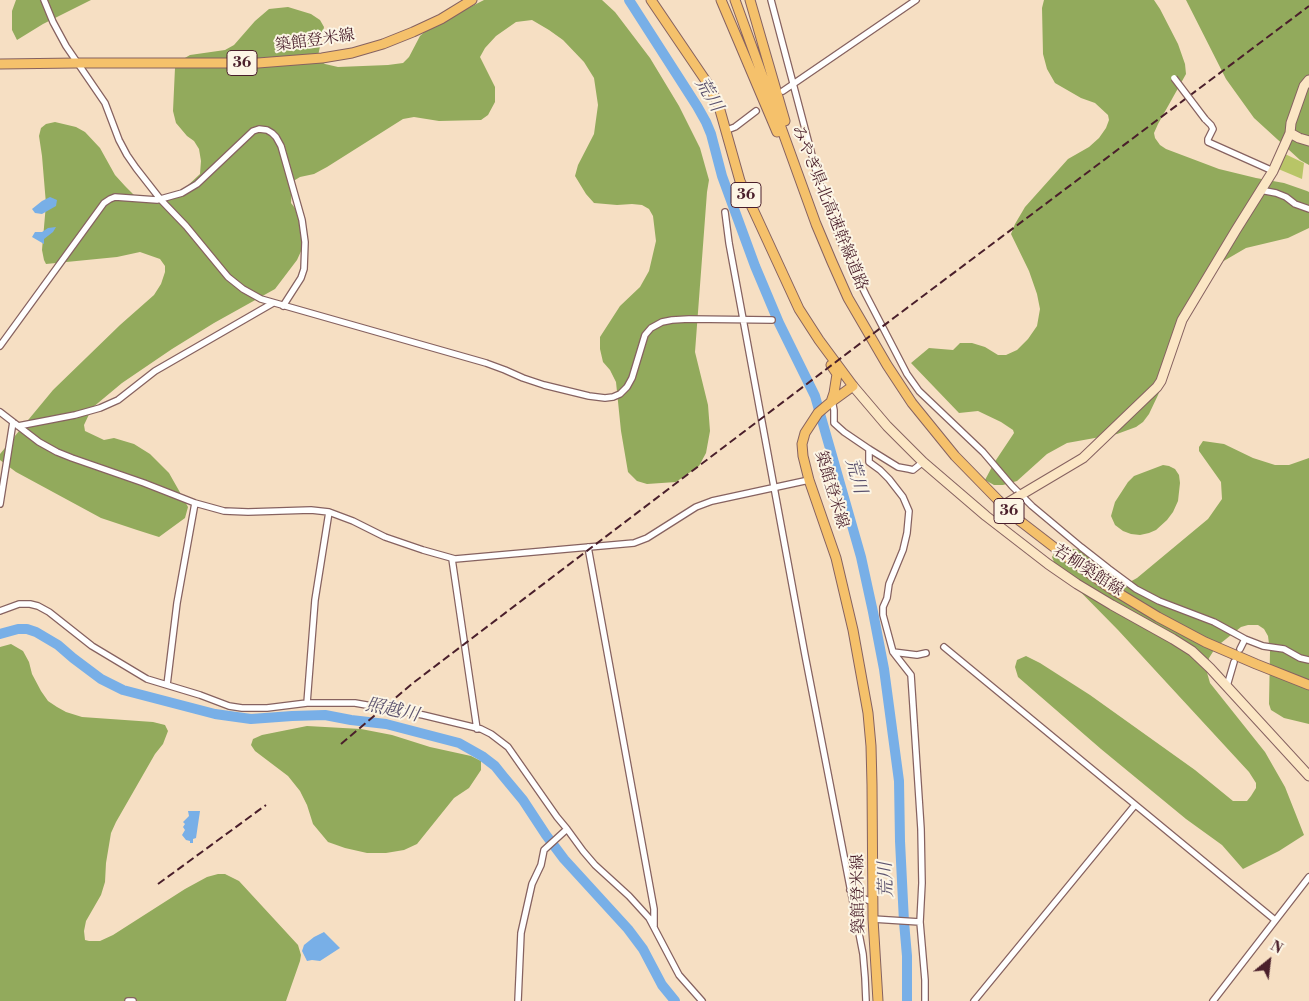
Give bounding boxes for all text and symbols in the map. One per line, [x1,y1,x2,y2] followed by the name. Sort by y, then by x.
[274,26,356,56] street label: 築館登米線
[227,50,257,76] road number: 36
[689,74,727,116] water label: 荒川
[787,123,871,293] street label: みやぎ県北高速幹線道路
[731,182,761,208] road number: 36
[810,449,852,531] street label: 築館登米線
[840,456,870,496] water label: 荒川
[994,498,1024,524] road number: 36
[1049,541,1127,601] street label: 若柳築館線
[363,695,421,727] water label: 照越川
[849,854,869,934] street label: 築館登米線
[876,862,898,898] water label: 荒川
[1244,936,1294,986] north arrow
[1267,937,1285,958] text: N

